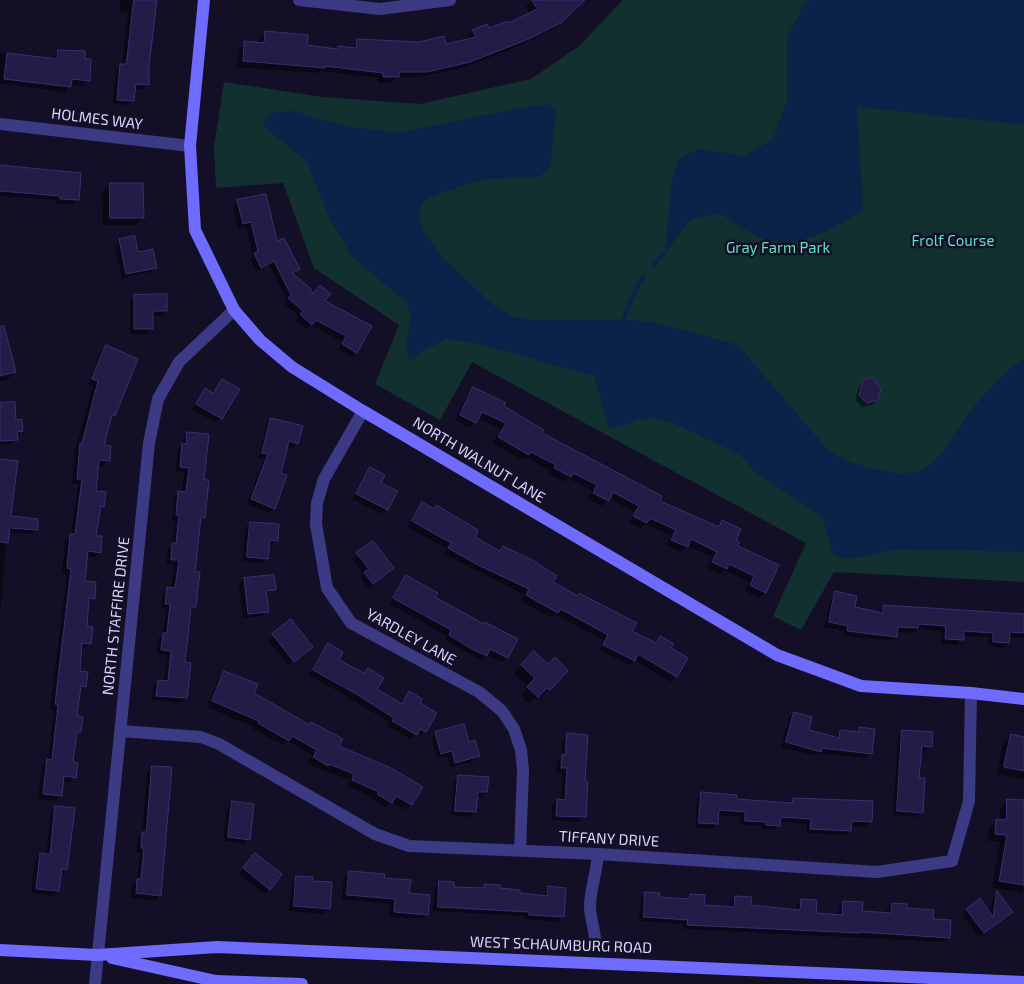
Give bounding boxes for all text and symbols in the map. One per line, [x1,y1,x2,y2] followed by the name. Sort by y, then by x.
[50,104,144,134] street label: HOLMES WAY
[912,232,994,250] park label: Frolf Course
[726,239,830,257] park label: Gray Farm Park
[409,413,549,507] street label: NORTH WALNUT LANE
[99,536,133,696] street label: NORTH STAFFIRE DRIVE
[363,605,459,669] street label: YARDLEY LANE
[558,827,660,851] street label: TIFFANY DRIVE
[470,933,652,957] street label: WEST SCHAUMBURG ROAD

